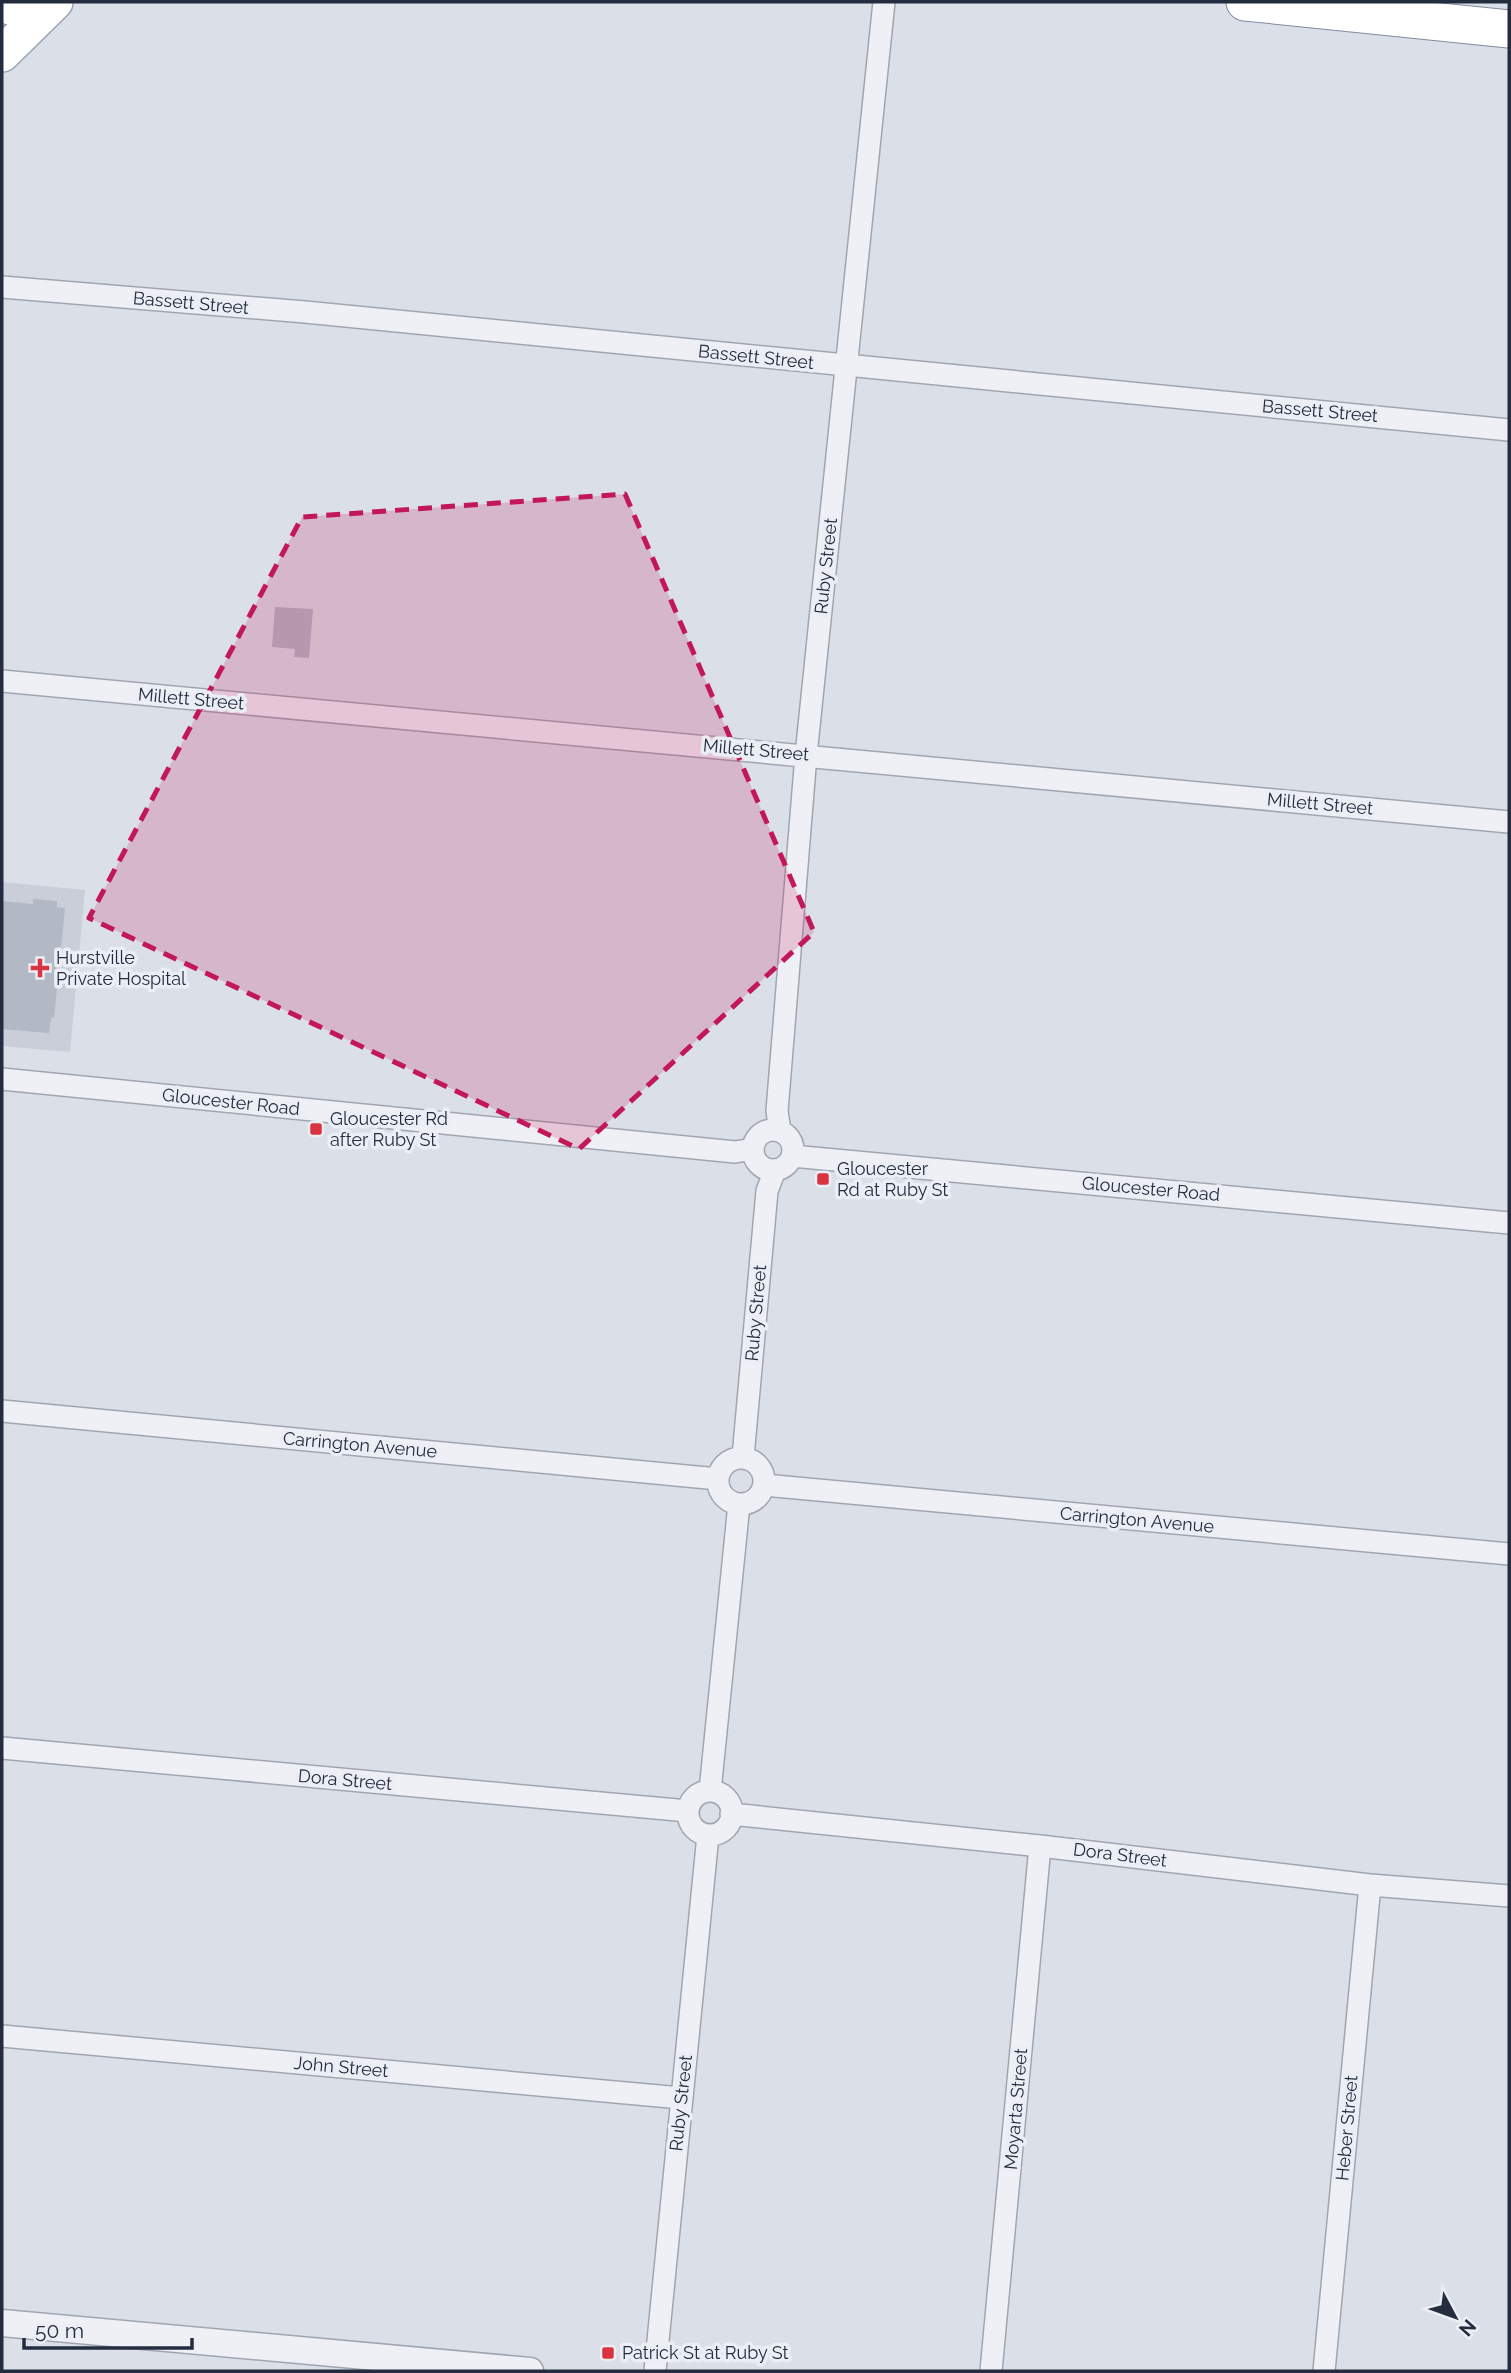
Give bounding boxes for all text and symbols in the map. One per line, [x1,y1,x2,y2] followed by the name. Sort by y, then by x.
[132,287,250,318] street label: Bassett Street
[697,340,815,373] street label: Bassett Street
[1261,395,1379,426] street label: Bassett Street
[810,517,841,615] street label: Ruby Street
[137,683,245,714] street label: Millett Street
[702,734,810,765] street label: Millett Street
[1266,788,1374,819] street label: Millett Street
[56,947,186,989] place label: Hurstville Private Hospital
[30,958,50,978] marker: Hurstville Private Hospital
[161,1084,301,1119] street label: Gloucester Road
[330,1108,448,1150] place label: Gloucester Rd after Ruby St
[308,1121,324,1137] marker: Gloucester Rd after Ruby St
[837,1158,948,1200] place label: Gloucester Rd at Ruby St
[815,1171,831,1187] marker: Gloucester Rd at Ruby St
[1081,1172,1221,1205] street label: Gloucester Road
[741,1264,770,1362] street label: Ruby Street
[282,1427,438,1462] street label: Carrington Avenue
[1059,1502,1215,1537] street label: Carrington Avenue
[297,1765,393,1794] street label: Dora Street
[1072,1838,1168,1871] street label: Dora Street
[1000,2047,1031,2171] street label: Moyarta Street
[293,2052,389,2081] street label: John Street
[665,2054,696,2152] street label: Ruby Street
[1331,2074,1362,2182] street label: Heber Street
[1420,2282,1490,2352] north arrow
[24,2306,192,2350] scale bar
[1455,2315,1481,2341] text: N
[35,2318,84,2343] text: 50 m
[622,2342,789,2363] place label: Patrick St at Ruby St
[600,2345,616,2361] marker: Patrick St at Ruby St

